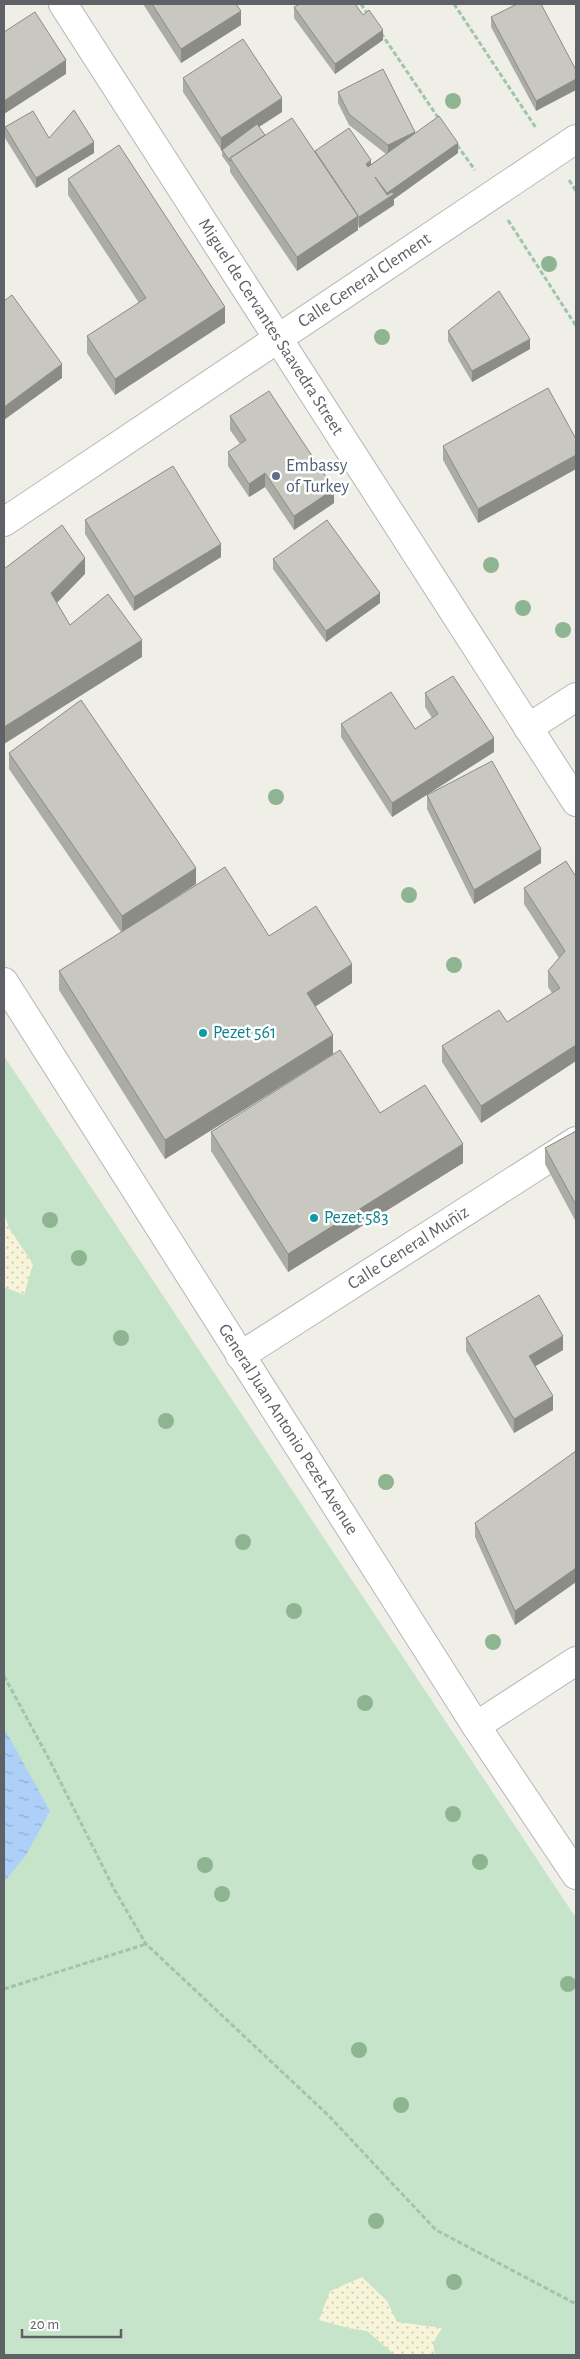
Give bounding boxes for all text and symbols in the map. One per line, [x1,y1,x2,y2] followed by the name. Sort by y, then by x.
[195,216,347,439] street label: Miguel de Cervantes Saavedra Street
[295,230,434,331] street label: Calle General Clement
[286,457,349,496] place label: Embassy of Turkey
[270,470,282,482] marker: Embassy of Turkey
[213,1024,276,1042] place label: Pezet 561
[197,1027,209,1039] marker: Pezet 561
[345,1203,472,1293] street label: Calle General Muñiz
[324,1209,389,1227] place label: Pezet 583
[308,1212,320,1224] marker: Pezet 583
[215,1321,361,1538] street label: General Juan Antonio Pezet Avenue
[22,2306,121,2338] scale bar
[30,2317,59,2332] text: 20 m

